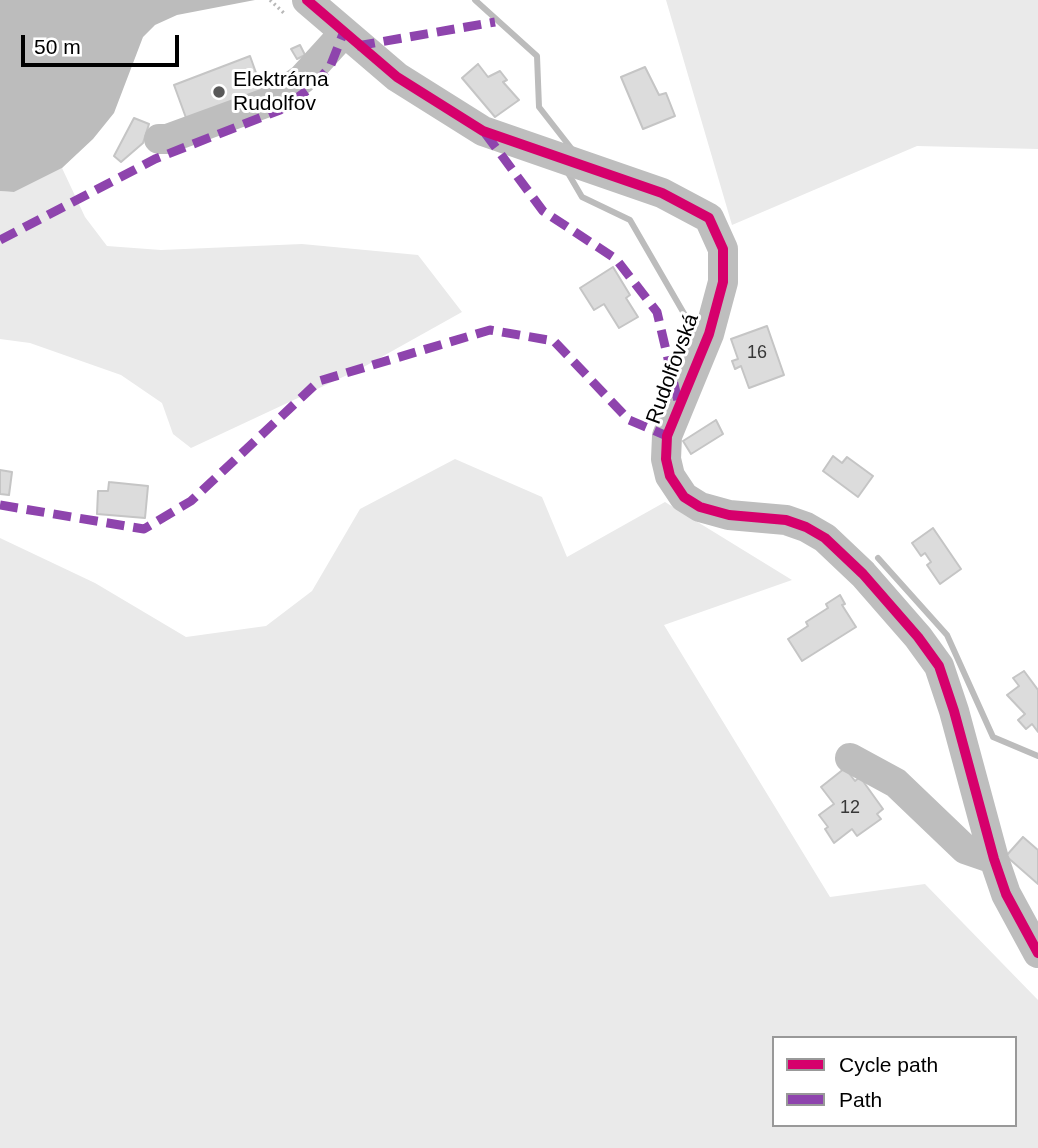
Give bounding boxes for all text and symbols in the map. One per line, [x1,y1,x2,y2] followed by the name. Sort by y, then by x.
[24,21,182,65] scale bar
[34,35,81,58] text: 50 m
[233,67,329,117] place label: Elektrárna Rudolfov
[211,84,227,100] marker: Elektrárna Rudolfov
[641,310,705,428] street label: Rudolfovská
[747,342,767,364] house number: 16
[840,797,860,819] house number: 12
[772,1036,1017,1127] legend
[839,1053,938,1076] text: Cycle path
[839,1088,882,1111] text: Path

